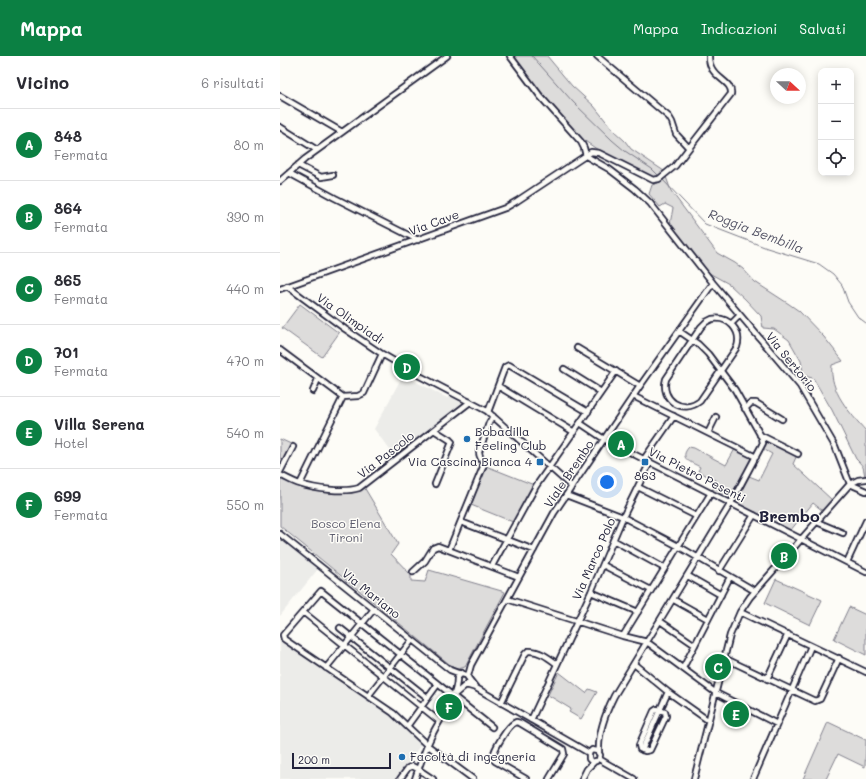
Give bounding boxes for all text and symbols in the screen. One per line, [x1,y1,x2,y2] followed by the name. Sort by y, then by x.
[20,16,83,41] text: Mappa
[633,19,679,38] text: Mappa
[701,19,777,38] text: Indicazioni
[799,19,846,38] text: Salvati
[770,68,806,104] north arrow
[818,68,854,176] map controls
[818,68,854,104] button: +
[16,71,69,93] text: Vicino
[201,74,264,91] text: 6 risultati
[818,104,854,140] button: −
[54,126,82,146] text: 848
[24,136,34,153] text: A
[234,136,264,153] text: 80 m
[818,140,854,176] button: locate
[54,146,108,163] text: Fermata
[54,198,82,218] text: 864
[706,205,806,257] water label: Roggia Bembilla
[406,206,461,239] street label: Via Cave
[25,208,33,225] text: B
[226,208,264,225] text: 390 m
[54,218,108,235] text: Fermata
[54,270,81,290] text: 865
[24,280,34,297] text: C
[226,280,264,297] text: 440 m
[314,289,387,347] street label: Via Olimpiadi
[54,290,108,307] text: Fermata
[763,328,821,394] street label: Via Sertorio
[54,342,79,362] text: 701
[24,352,34,369] text: D
[227,352,264,369] text: 470 m
[394,352,420,382] pin: D
[54,362,108,379] text: Fermata
[54,414,145,434] text: Villa Serena
[475,423,547,453] place label: Bobadilla Feeling Club
[25,424,33,441] text: E
[226,424,264,441] text: 540 m
[354,427,417,481] street label: Via Pascolo
[608,429,634,459] pin: A
[54,434,88,451] text: Hotel
[462,434,472,444] marker: Bobadilla Feeling Club
[540,436,597,510] street label: Viale Brembo
[646,443,749,506] street label: Via Pietro Pesenti
[408,453,532,469] place label: Via Cascina Bianca 4
[535,457,545,467] marker: Via Cascina Bianca 4
[640,457,650,467] marker: 863
[634,467,656,483] place label: 863
[597,472,617,492] your location
[54,486,81,506] text: 699
[25,496,33,513] text: F
[226,496,264,513] text: 550 m
[758,505,820,526] district label: Brembo
[54,506,108,523] text: Fermata
[311,515,381,545] park label: Bosco Elena Tironi
[568,515,618,602] street label: Via Marco Polo
[771,541,797,571] pin: B
[339,565,404,622] street label: Via Mariano
[705,652,731,682] pin: C
[436,692,462,722] pin: F
[723,699,749,729] pin: E
[410,748,536,764] place label: Facoltà di ingegneria
[292,751,391,770] scale bar
[298,752,330,767] text: 200 m
[397,752,407,762] marker: Facoltà di ingegneria

